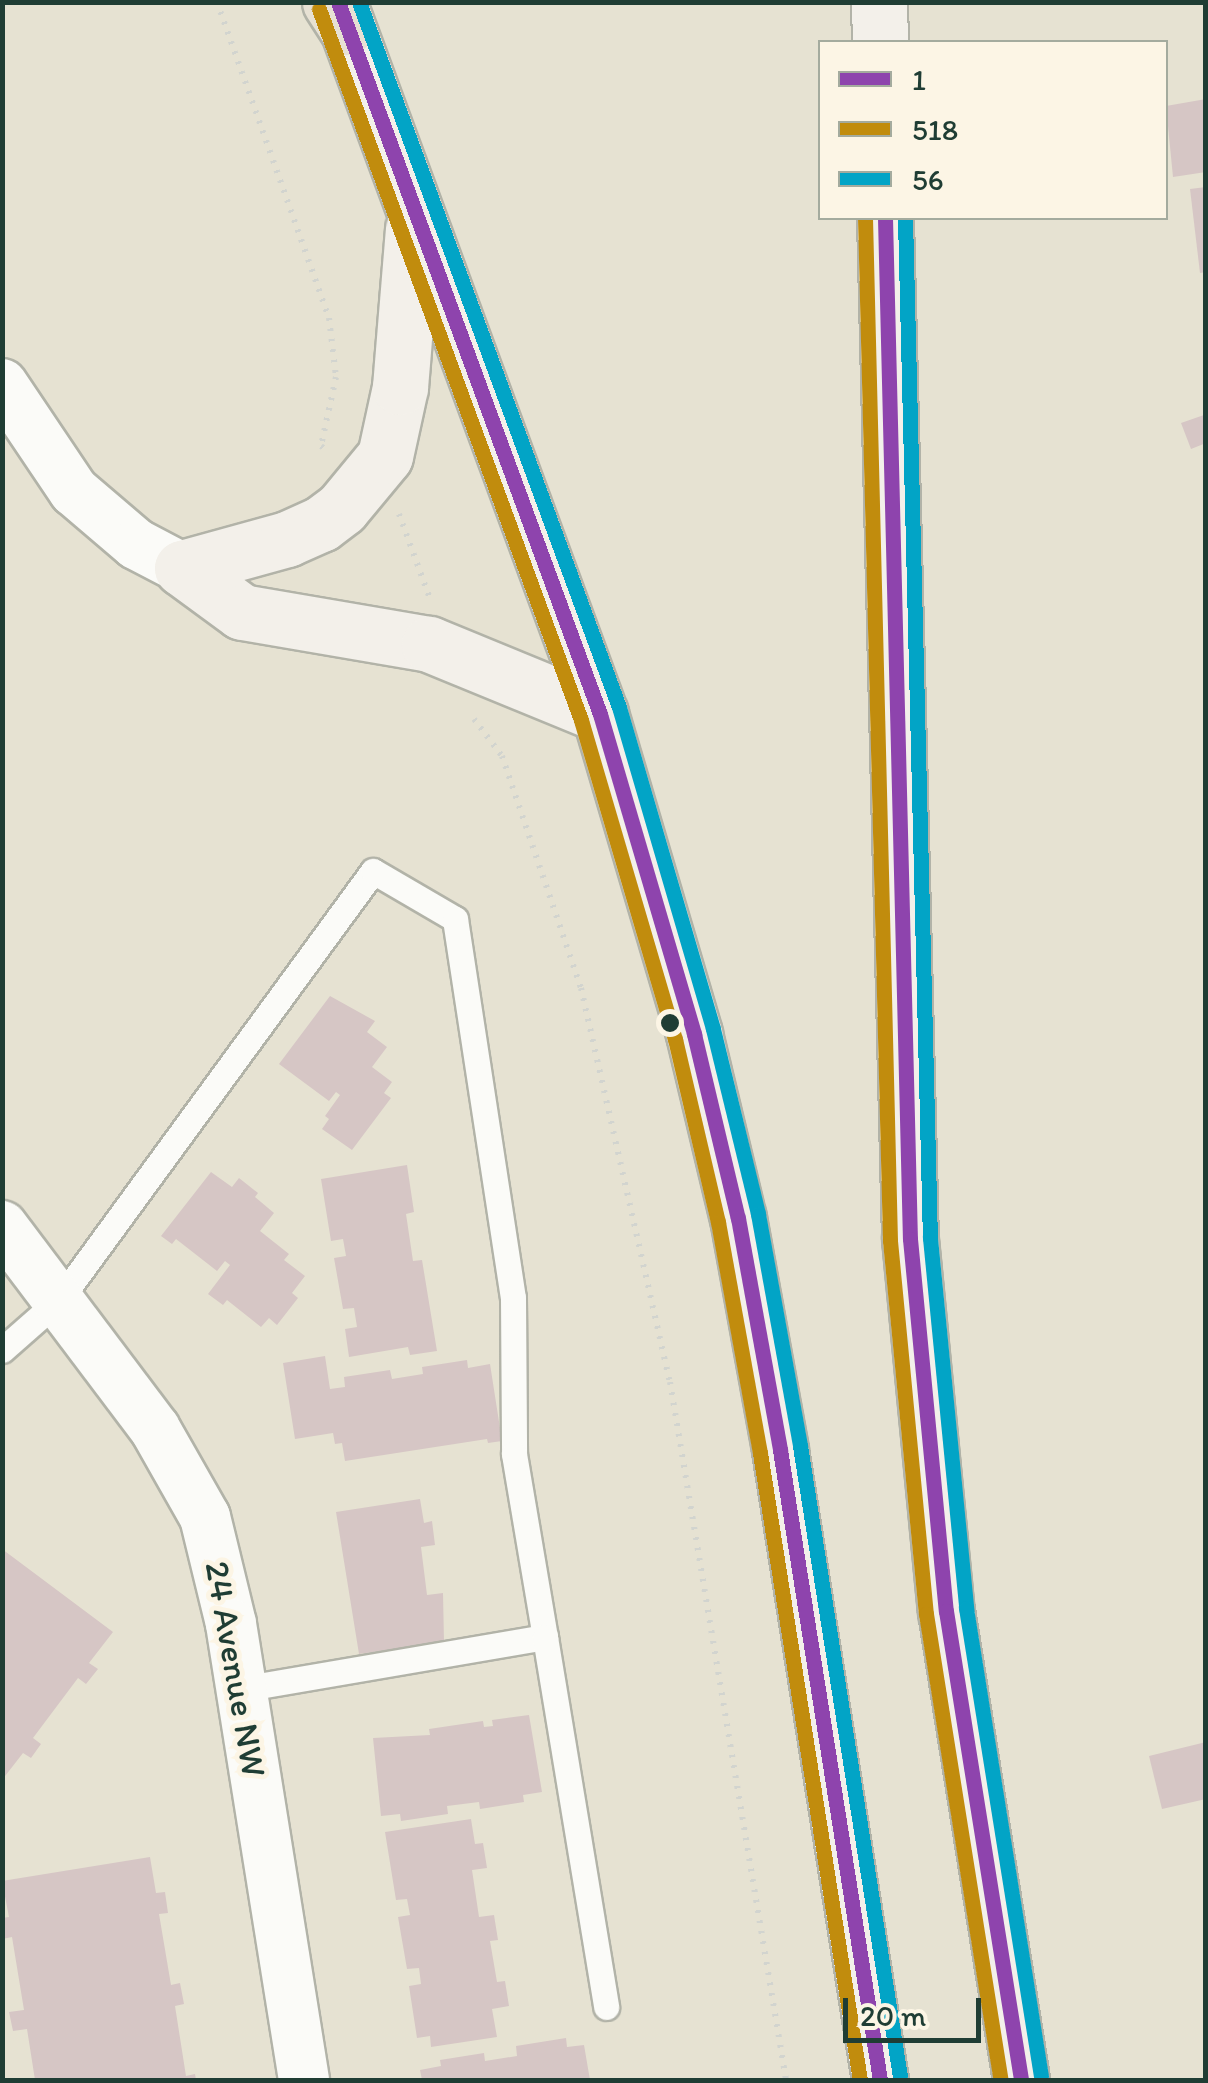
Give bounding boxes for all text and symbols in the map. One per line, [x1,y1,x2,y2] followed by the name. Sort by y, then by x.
[818,40,1168,220] legend
[912,61,926,98] text: 1
[912,111,958,148] text: 518
[912,161,944,198] text: 56
[660,1013,680,1033] unlabelled marker
[196,1558,276,1780] street label: 24 Avenue NW
[848,1978,986,2040] scale bar
[860,1997,926,2034] text: 20 m

